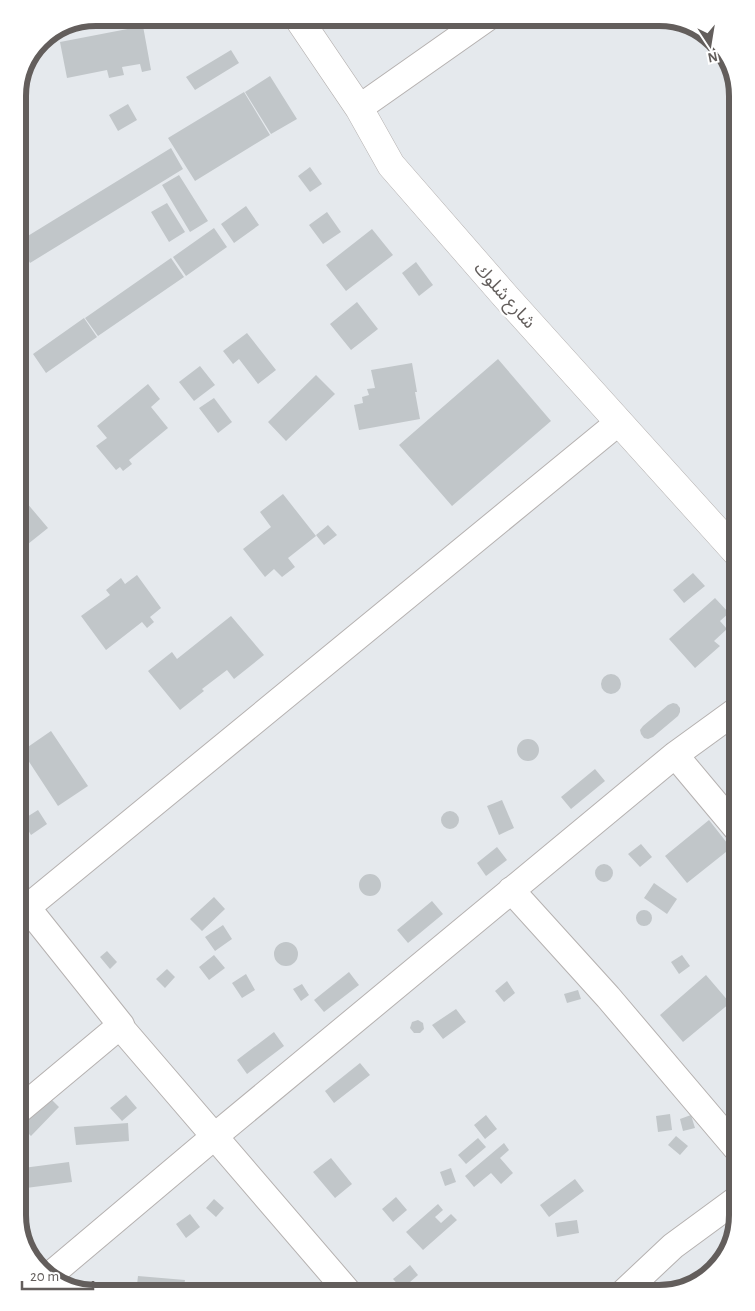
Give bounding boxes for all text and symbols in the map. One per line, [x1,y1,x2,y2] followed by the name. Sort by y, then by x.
[685,20,735,70] north arrow
[706,49,719,65] text: N
[467,259,538,335] street label: شارع شلوك
[22,1258,94,1290] scale bar
[30,1269,59,1284] text: 20 m

